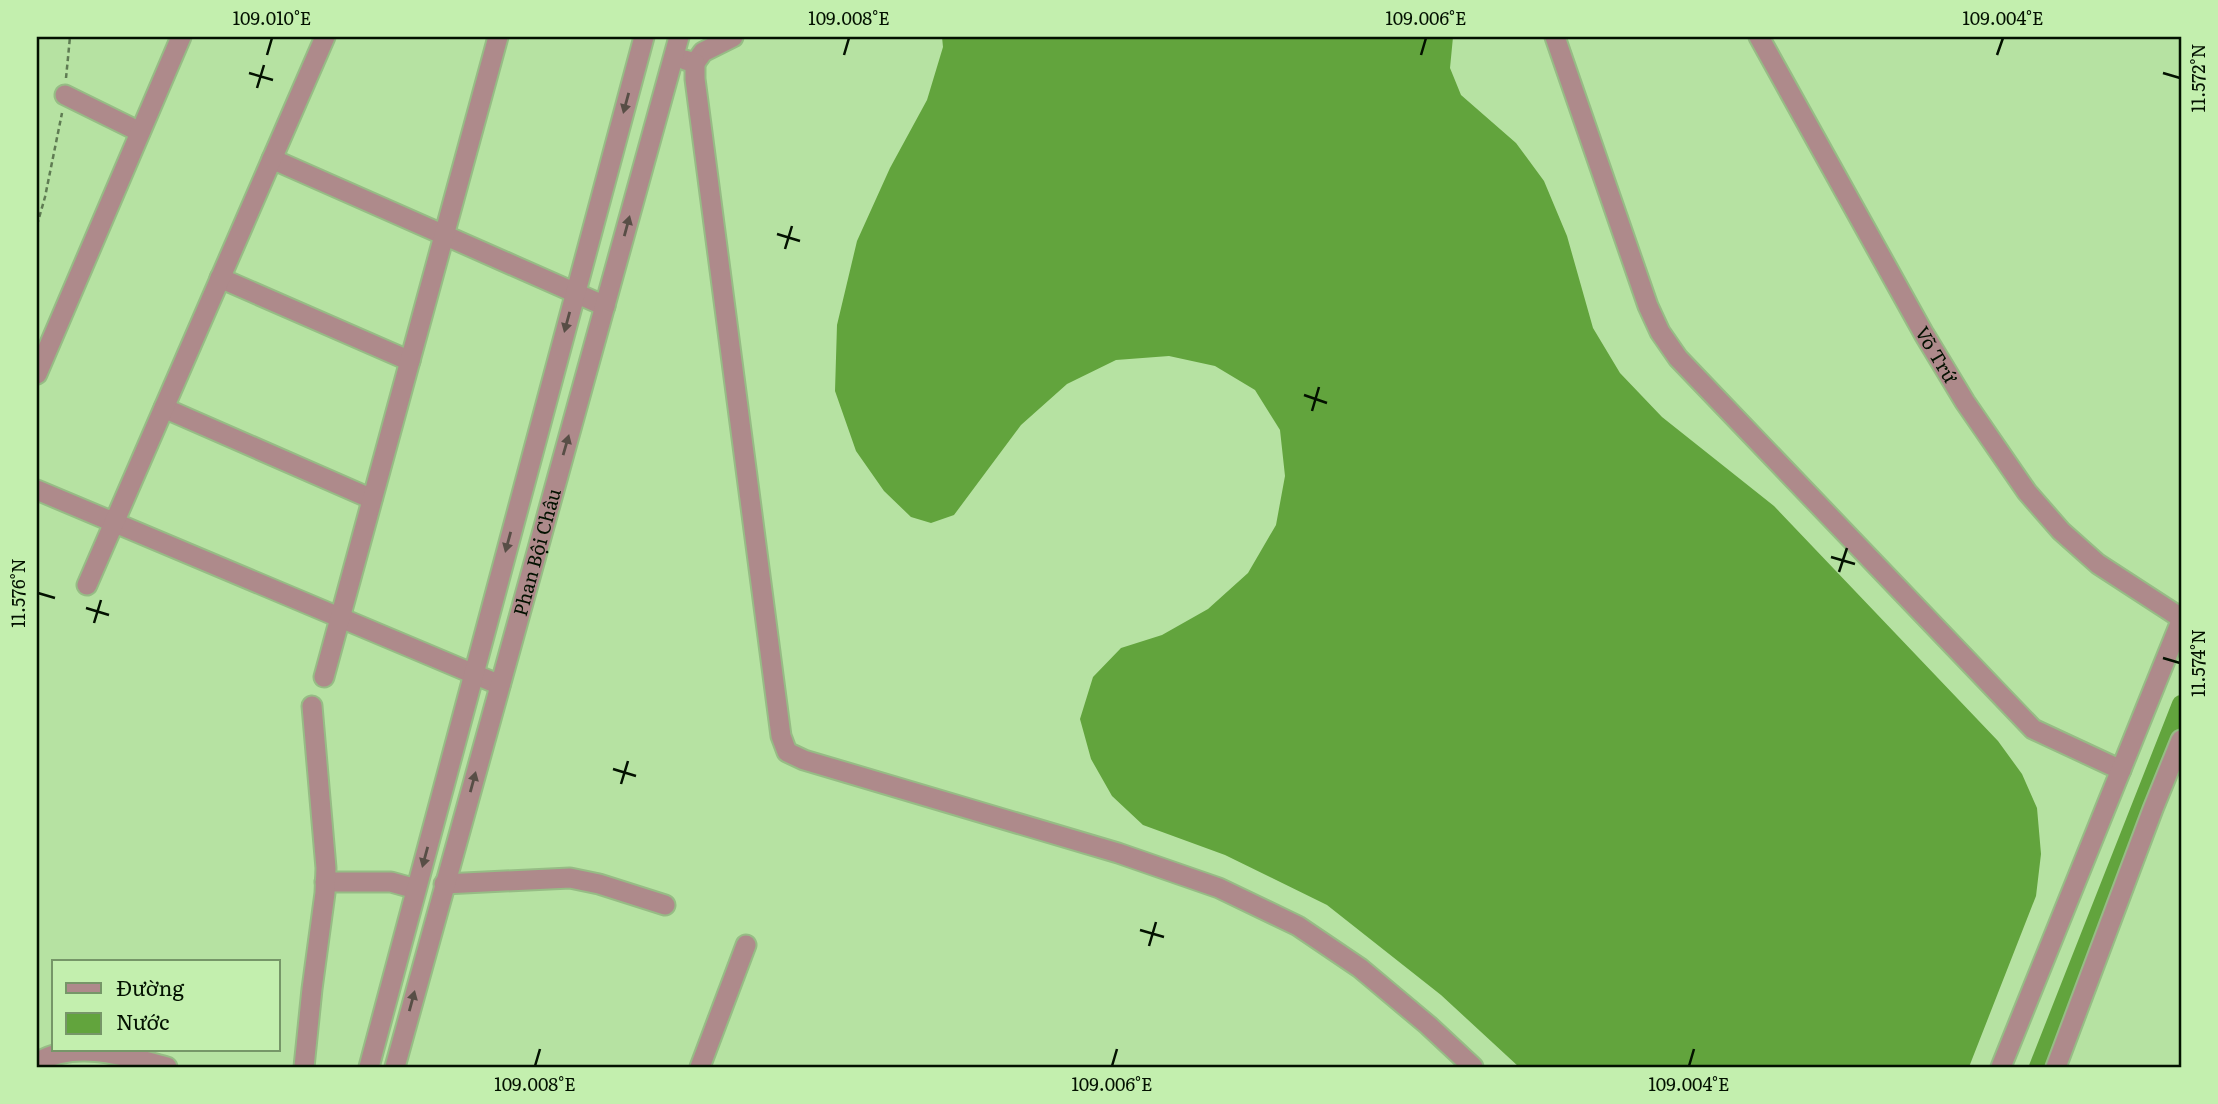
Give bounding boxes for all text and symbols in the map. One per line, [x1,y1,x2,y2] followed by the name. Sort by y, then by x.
[233,4,311,31] text: 109.010°E
[808,4,890,31] text: 109.008°E
[1386,4,1467,31] text: 109.006°E
[1963,4,2043,31] text: 109.004°E
[2184,44,2211,112] text: 11.572°N
[621,93,631,114] one-way arrow
[622,214,633,236] one-way arrow
[562,312,572,333] one-way arrow
[1909,320,1966,389] street label: Võ Trứ
[562,434,572,455] one-way arrow
[505,485,567,619] street label: Phan Bội Châu
[502,531,513,553] one-way arrow
[4,558,31,628] text: 11.576°N
[2184,629,2211,697] text: 11.574°N
[468,771,478,792] one-way arrow
[419,846,430,868] one-way arrow
[52,960,280,1052] legend
[116,971,184,1002] text: Đường
[408,991,418,1012] one-way arrow
[116,1005,169,1036] text: Nước
[494,1070,576,1097] text: 109.008°E
[1072,1070,1153,1097] text: 109.006°E
[1649,1070,1729,1097] text: 109.004°E

